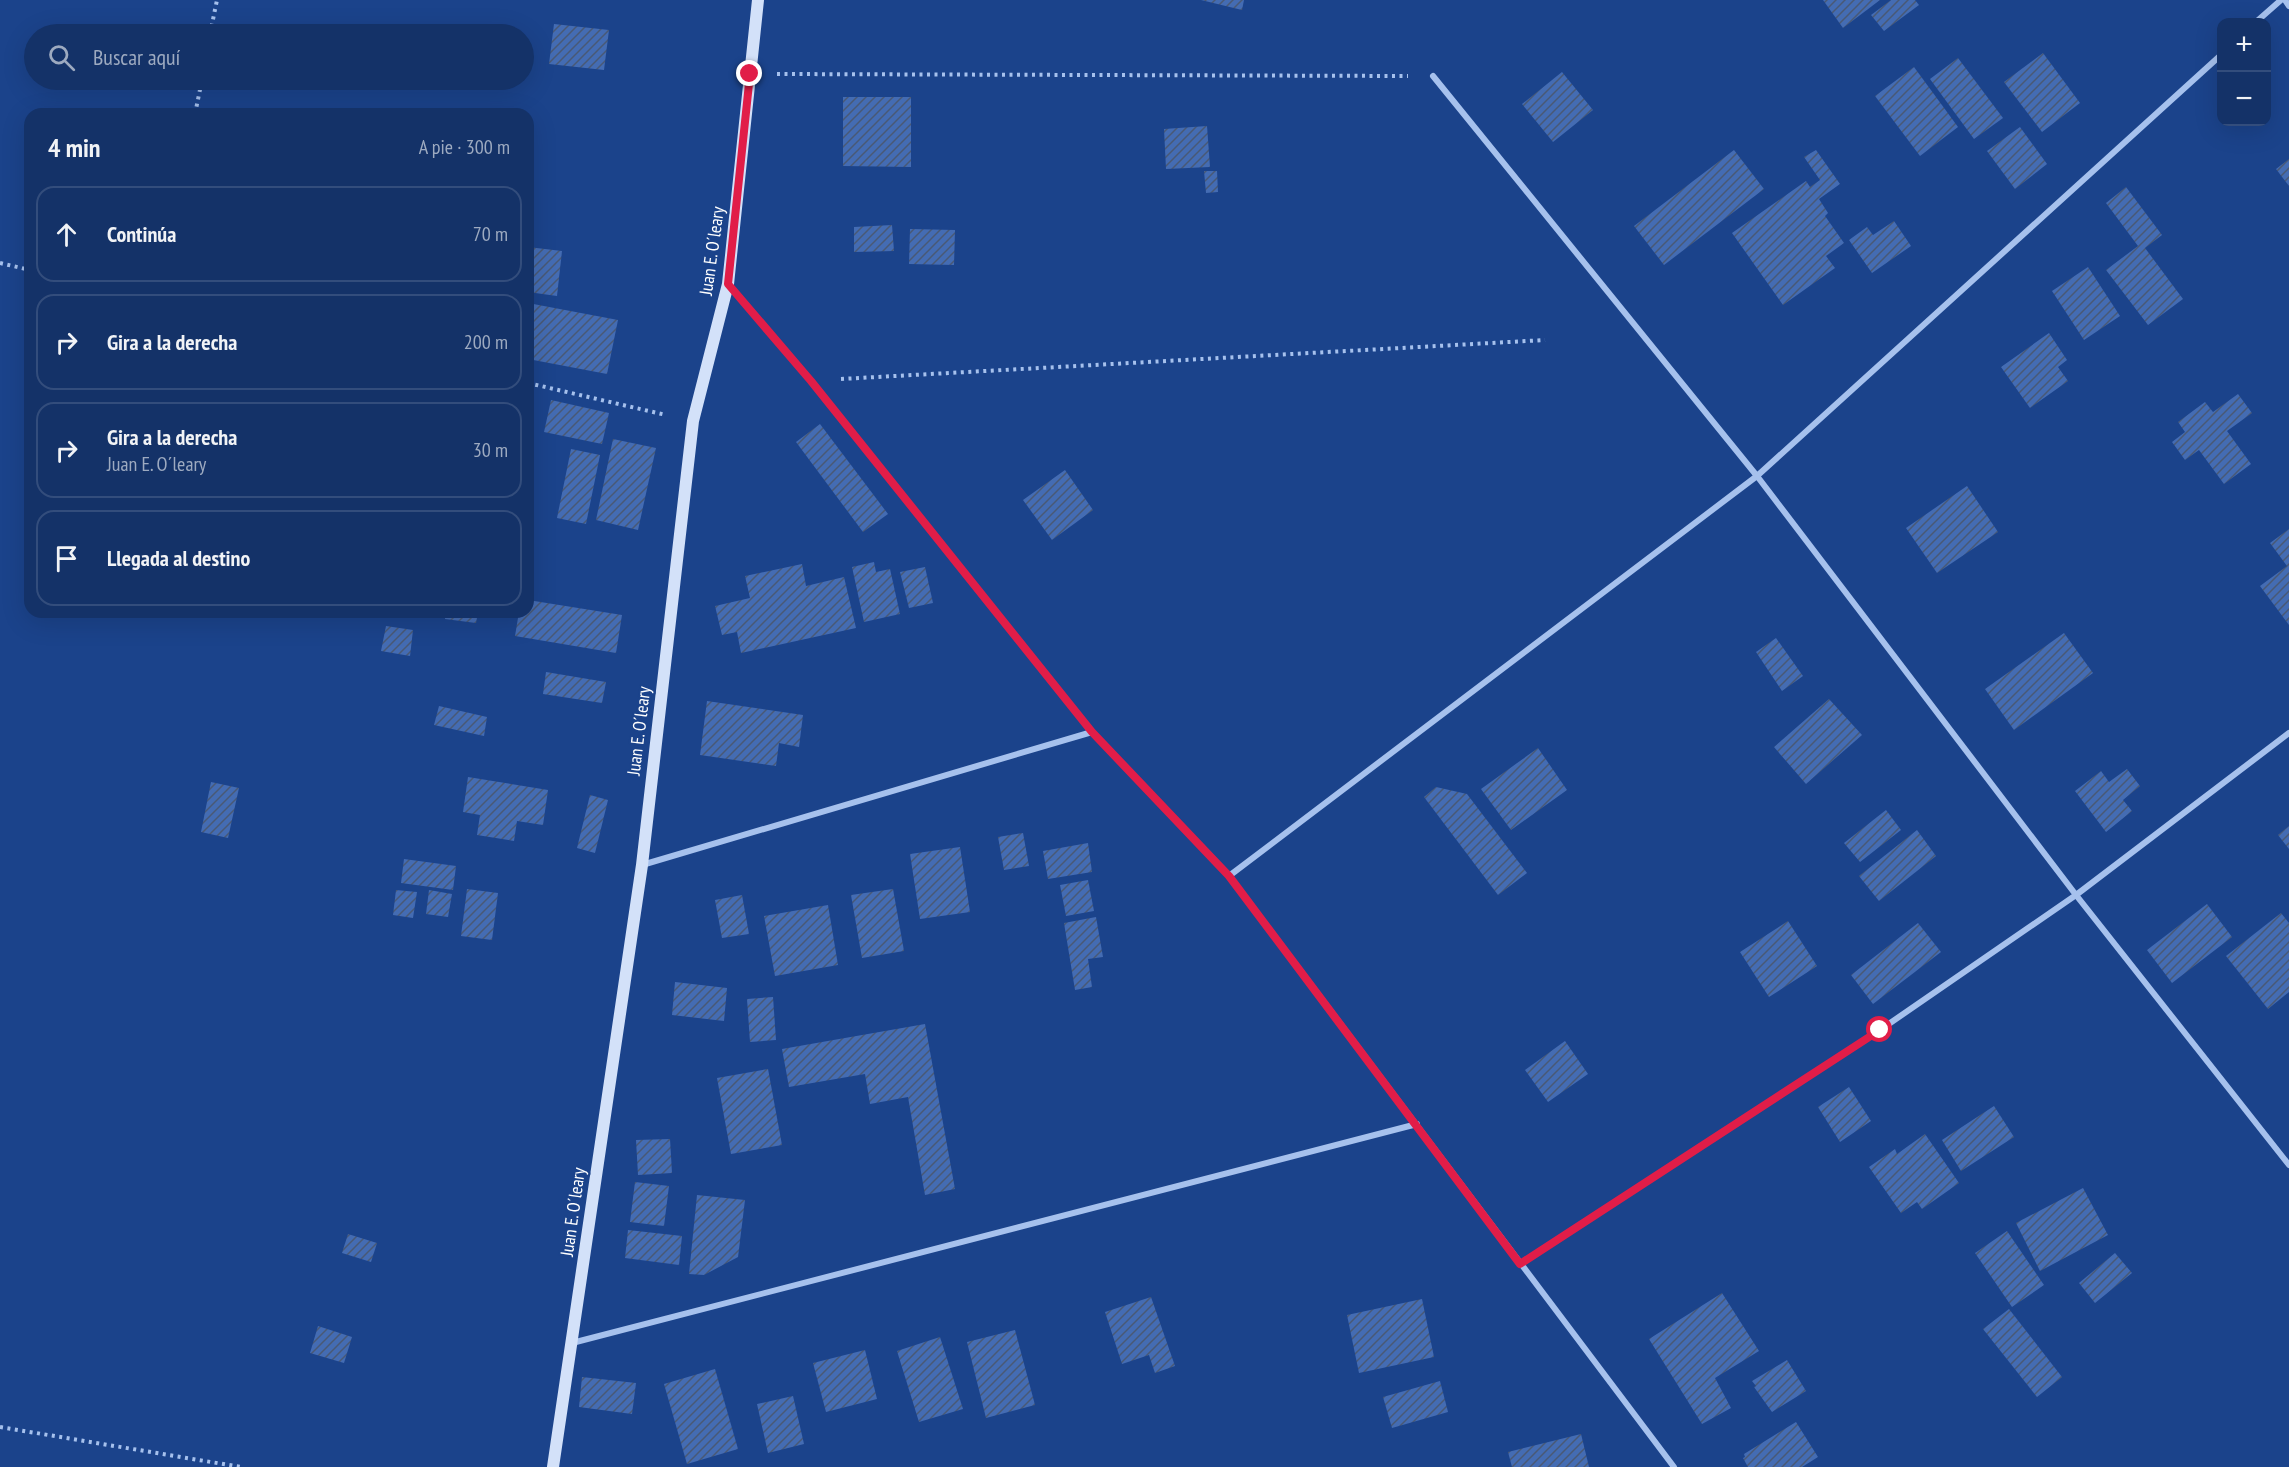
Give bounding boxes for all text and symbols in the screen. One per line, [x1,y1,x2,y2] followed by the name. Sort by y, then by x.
[2217,18,2271,126] map controls
[2217,18,2271,72] button: +
[24,24,534,90] search box
[45,41,78,74] icon: search
[93,43,180,71] text: Buscar aquí
[736,60,762,86] route end
[2217,72,2271,126] button: −
[48,131,101,164] text: 4 min
[419,134,510,160] text: A pie · 300 m
[694,205,729,298] street label: Juan E. O´leary
[50,218,83,251] icon: ahead
[107,220,176,248] text: Continúa
[473,221,508,247] text: 70 m
[50,326,83,359] icon: right
[107,328,237,356] text: Gira a la derecha
[464,329,508,355] text: 200 m
[107,423,237,451] text: Gira a la derecha
[50,434,83,467] icon: right
[473,437,508,463] text: 30 m
[107,451,206,477] text: Juan E. O´leary
[50,542,83,575] icon: arrive
[107,544,250,572] text: Llegada al destino
[622,685,655,778] street label: Juan E. O´leary
[1866,1016,1892,1042] route start
[555,1166,590,1259] street label: Juan E. O´leary

